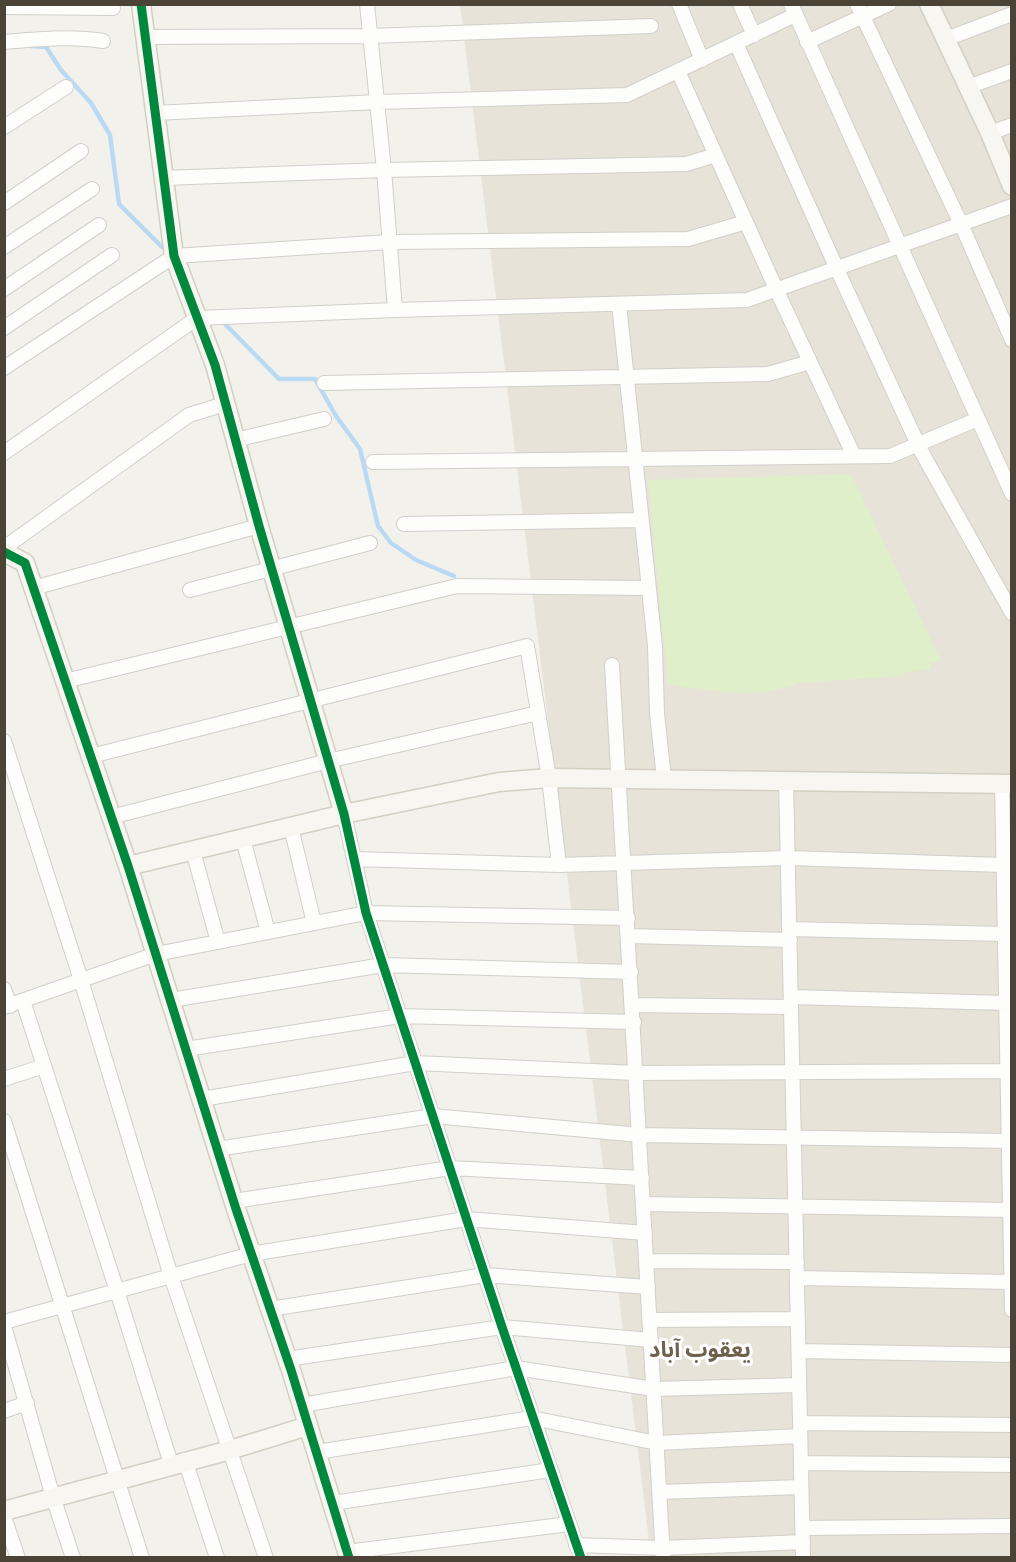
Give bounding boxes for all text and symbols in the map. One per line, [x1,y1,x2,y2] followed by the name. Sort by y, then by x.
[649,1338,751,1364] district label: یعقوب آباد

